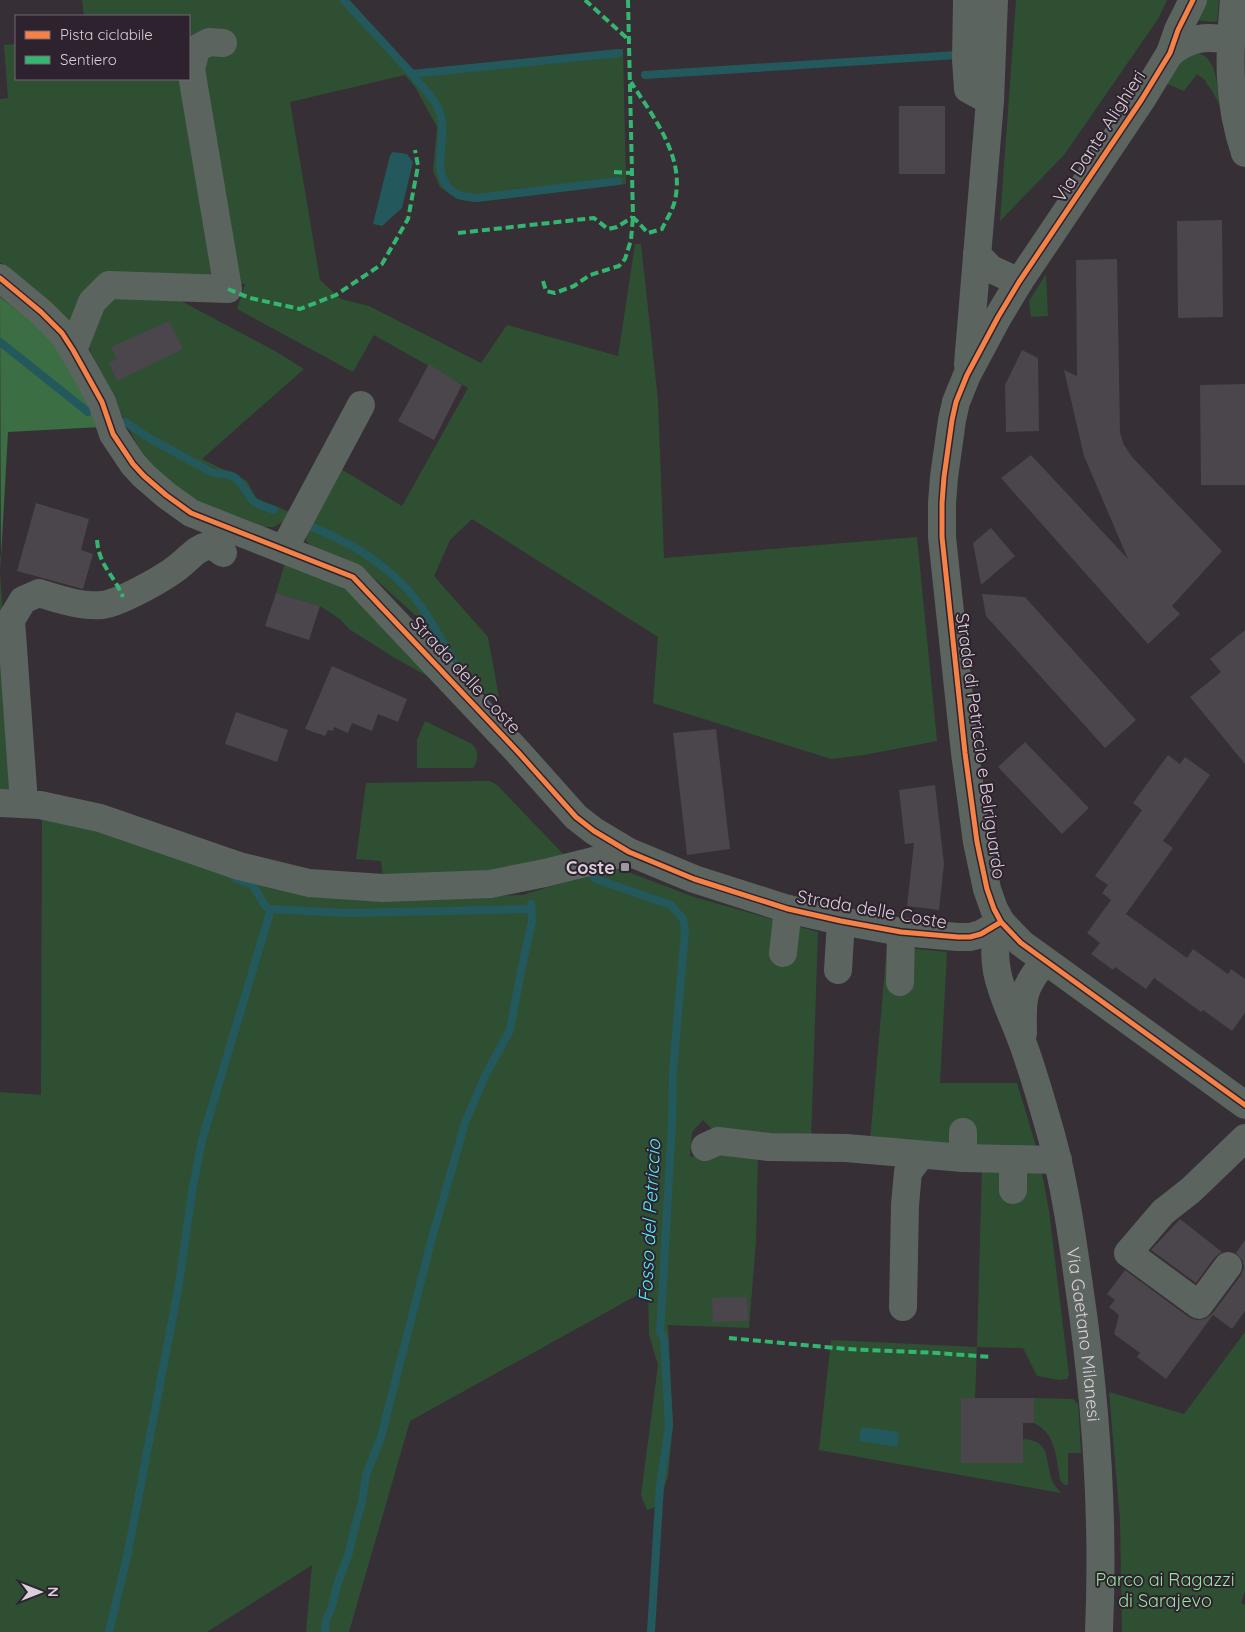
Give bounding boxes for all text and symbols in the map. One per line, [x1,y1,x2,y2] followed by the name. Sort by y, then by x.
[15,15,190,80] legend
[60,25,153,44] text: Pista ciclabile
[60,50,117,69] text: Sentiero
[1048,66,1150,206] street label: Via Dante Alighieri
[951,611,1011,881] street label: Strada di Petriccio e Belriguardo
[406,612,526,738] street label: Strada delle Coste
[566,856,615,879] place label: Coste
[619,861,631,873] marker: Coste
[795,884,949,934] street label: Strada delle Coste
[633,1137,665,1303] water label: Fosso del Petriccio
[1062,1246,1106,1422] street label: Via Gaetano Milanesi
[15,1567,65,1617] north arrow
[1095,1568,1235,1612] park label: Parco ai Ragazzi di Sarajevo
[44,1587,62,1597] text: N

